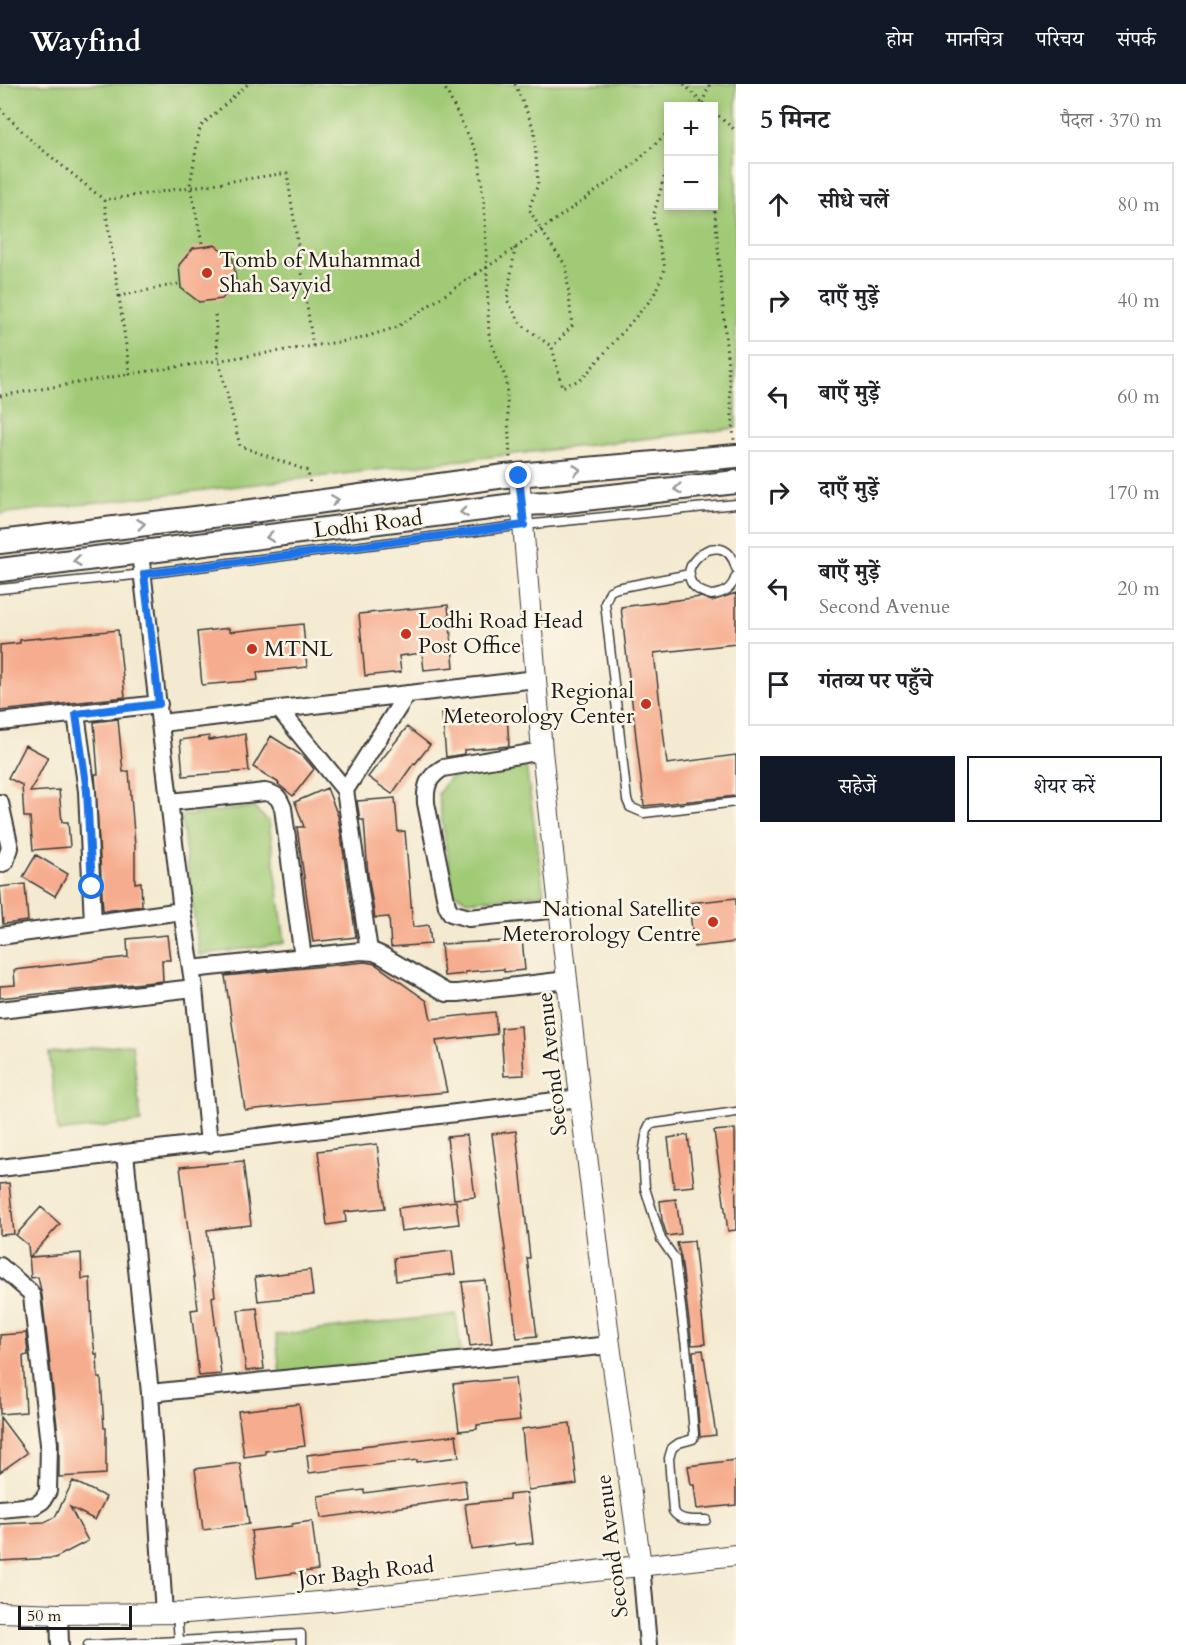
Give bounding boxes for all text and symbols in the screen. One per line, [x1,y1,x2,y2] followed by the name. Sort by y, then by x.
[30,23,141,61] text: Wayfind
[886,25,913,54] text: होम
[946,25,1003,54] text: मानचित्र
[1036,25,1084,54] text: परिचय
[1117,25,1156,54] text: संपर्क
[664,102,718,210] map controls
[664,102,718,156] button: +
[760,102,830,137] text: 5 मिनट
[1060,107,1162,134] text: पैदल · 370 m
[664,156,718,210] button: −
[819,186,889,216] text: सीधे चलें
[762,188,795,221] icon: ahead
[1117,191,1160,218] text: 80 m
[219,245,421,300] place label: Tomb of Muhammad Shah Sayyid
[200,266,214,280] marker: Tomb of Muhammad Shah Sayyid
[819,282,879,312] text: दाएँ मुड़ें
[762,284,795,317] icon: right
[1117,287,1160,314] text: 40 m
[819,378,879,408] text: बाएँ मुड़ें
[762,380,795,413] icon: left
[1117,383,1160,410] text: 60 m
[505,462,531,488] route end
[573,464,582,477] one-way arrow
[819,474,879,504] text: दाएँ मुड़ें
[762,476,795,509] icon: right
[1107,479,1160,506] text: 170 m
[673,482,682,494] one-way arrow
[330,494,339,506] one-way arrow
[312,502,424,546] street label: Lodhi Road
[459,505,468,517] one-way arrow
[137,519,146,531] one-way arrow
[266,530,275,542] one-way arrow
[72,554,81,567] one-way arrow
[819,557,879,587] text: बाएँ मुड़ें
[762,572,795,605] icon: left
[1117,575,1160,602] text: 20 m
[819,593,950,620] text: Second Avenue
[418,606,583,661] place label: Lodhi Road Head Post Office
[399,627,413,641] marker: Lodhi Road Head Post Office
[264,634,334,664] place label: MTNL
[245,642,259,656] marker: MTNL
[819,666,933,696] text: गंतव्य पर पहुँचे
[762,668,795,701] icon: arrive
[443,676,635,731] place label: Regional Meteorology Center
[639,697,653,711] marker: Regional Meteorology Center
[760,756,955,822] button: सहेजें
[967,756,1162,822] button: शेयर करें
[78,873,104,899] route start
[502,894,701,949] place label: National Satellite Meterorology Centre
[706,915,720,929] marker: National Satellite Meterorology Centre
[530,991,574,1137] street label: Second Avenue
[588,1473,636,1619] street label: Second Avenue
[294,1550,436,1594] street label: Jor Bagh Road
[18,1603,132,1630] scale bar
[27,1605,61,1627] text: 50 m

